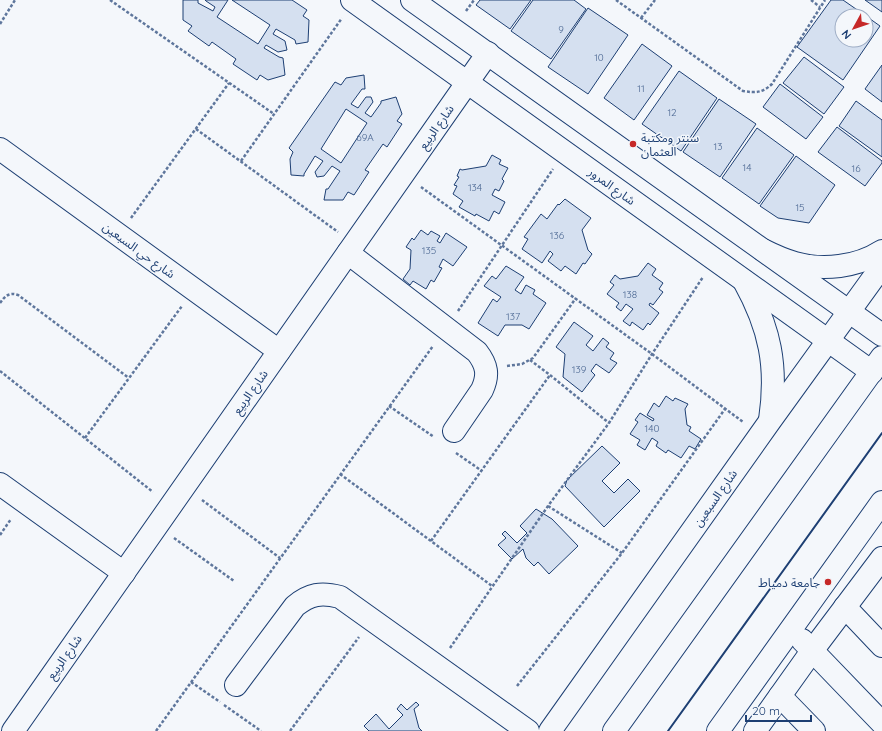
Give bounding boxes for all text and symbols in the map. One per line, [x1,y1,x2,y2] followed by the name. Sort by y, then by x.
[834,8,874,48] north arrow
[558,23,564,36] house number: 9
[838,27,854,42] text: N
[594,51,604,64] house number: 10
[637,82,645,95] house number: 11
[415,102,458,153] street label: شارع الربيع
[667,106,677,119] house number: 12
[641,130,699,159] place label: سنتر ومكتبة العثمان
[356,131,374,144] house number: 69A
[628,139,638,149] marker: سنتر ومكتبة العثمان
[714,140,722,153] house number: 13
[743,161,751,174] house number: 14
[851,162,861,175] house number: 16
[584,163,638,210] street label: شارع المرور
[468,181,482,194] house number: 134
[795,201,805,214] house number: 15
[98,219,178,283] street label: شارع حي السبعين
[550,229,565,242] house number: 136
[422,244,436,257] house number: 135
[623,288,637,301] house number: 138
[506,310,520,323] house number: 137
[572,363,587,376] house number: 139
[229,367,272,418] street label: شارع الربيع
[645,422,659,435] house number: 140
[690,466,742,531] street label: شارع السبعين
[758,575,820,590] place label: جامعة دمياط
[823,577,833,587] marker: جامعة دمياط
[43,632,86,683] street label: شارع الربيع
[746,697,811,723] scale bar
[752,703,780,718] text: 20 m

